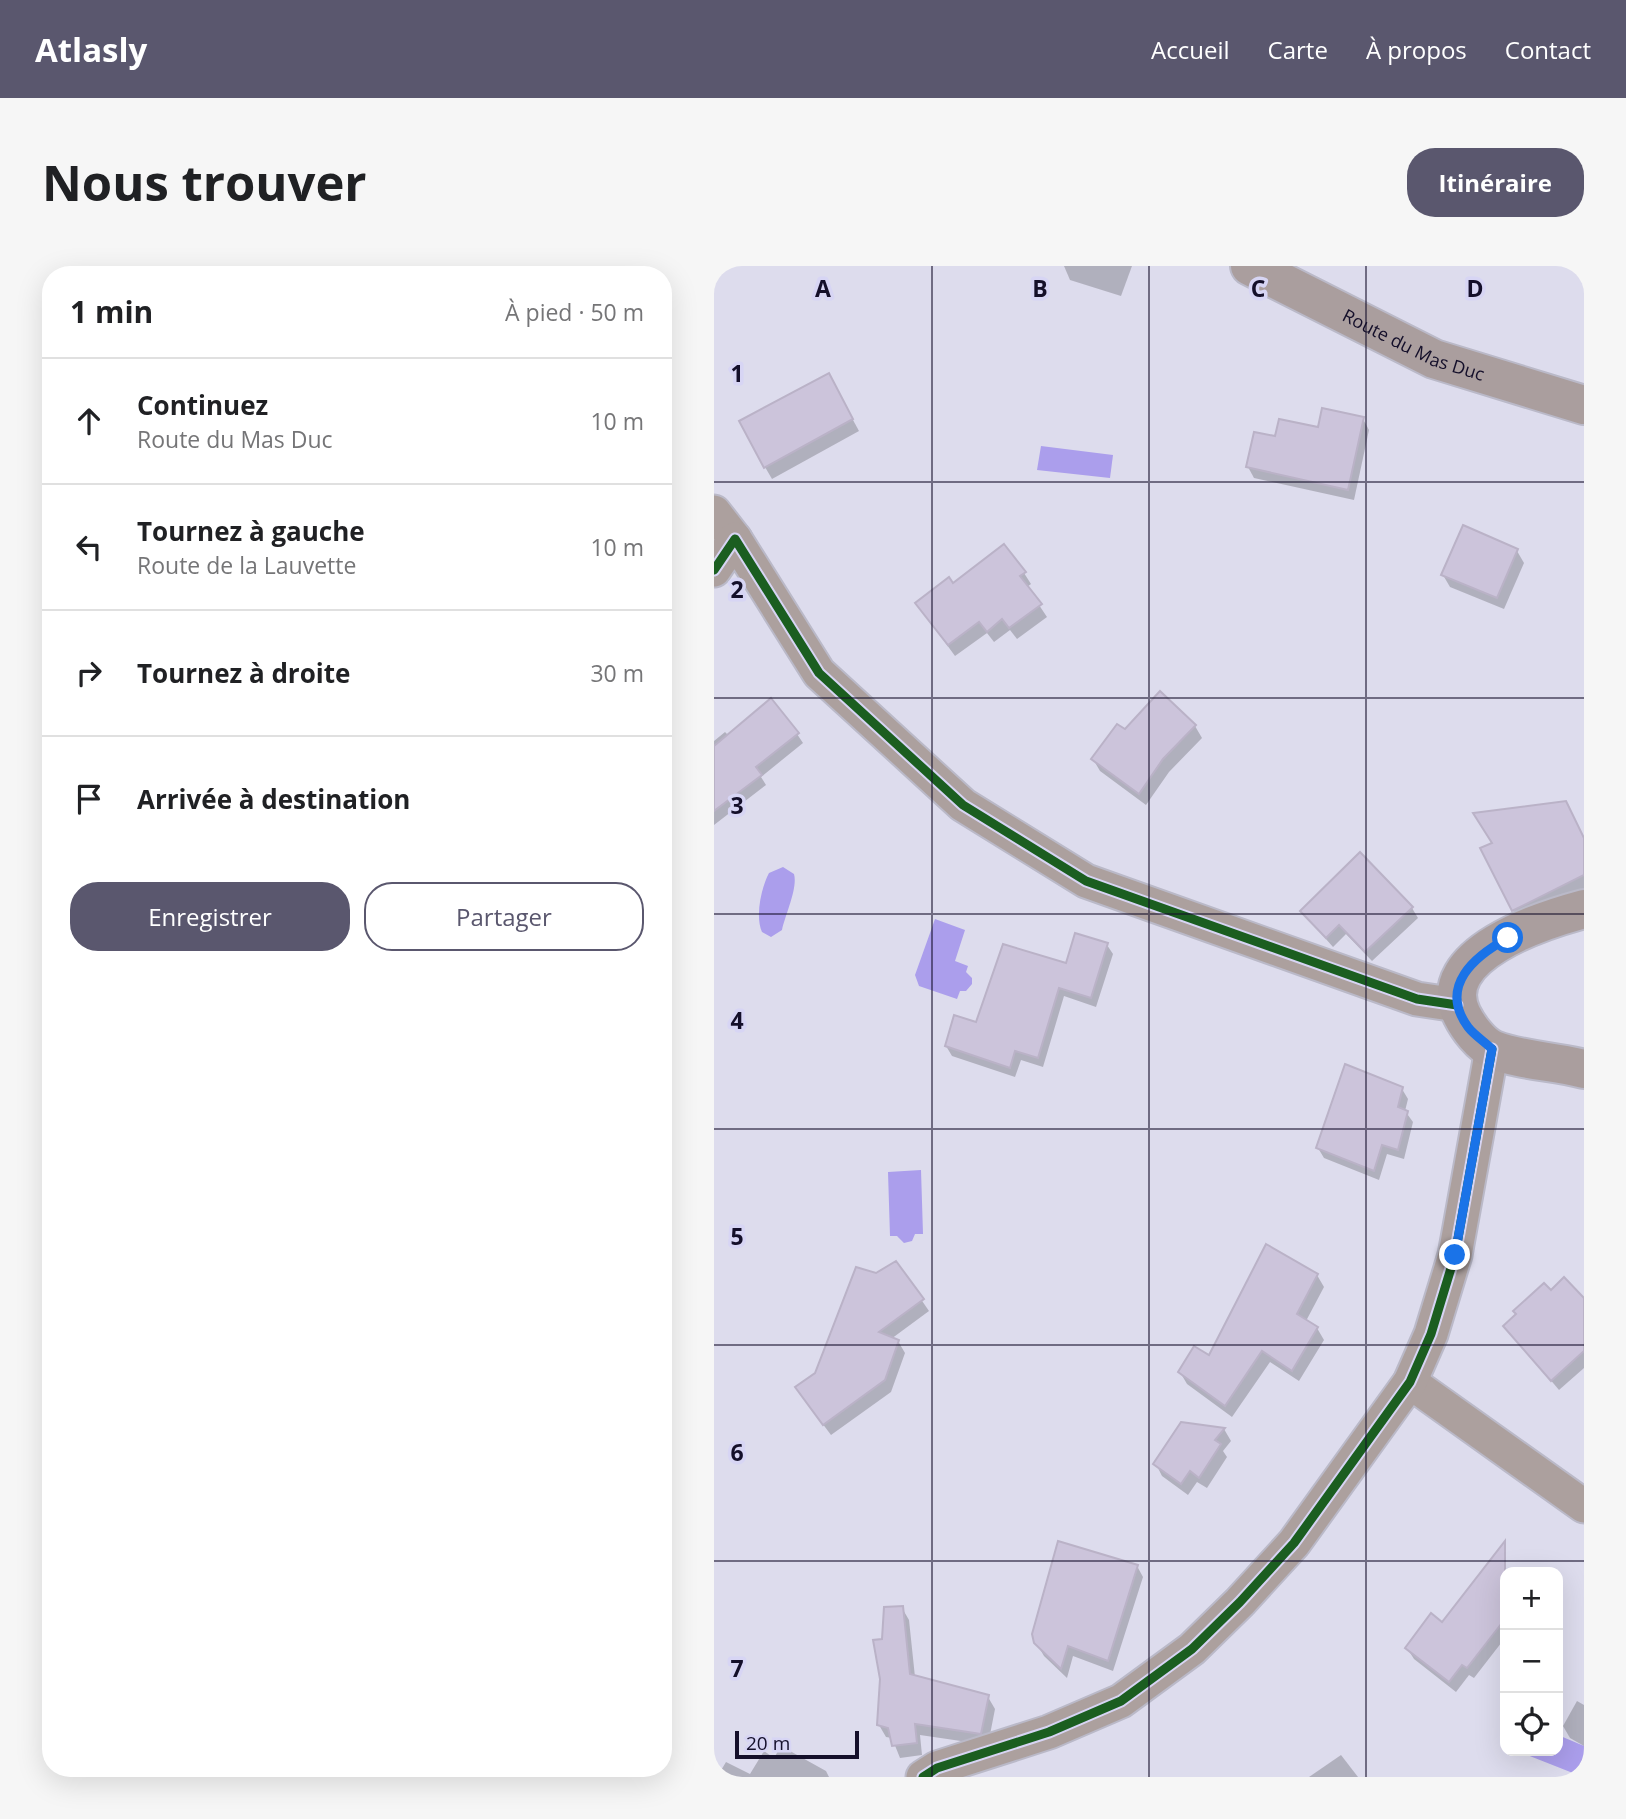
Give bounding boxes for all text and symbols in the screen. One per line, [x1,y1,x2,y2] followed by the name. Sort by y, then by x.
[35,27,147,72] text: Atlasly
[1151,33,1230,66] text: Accueil
[1268,33,1328,66] text: Carte
[1366,33,1467,66] text: À propos
[1505,33,1591,66] text: Contact
[1407,148,1584,217] button: Itinéraire
[42,149,367,215] text: Nous trouver
[815,272,831,304] text: A
[1032,272,1048,304] text: B
[1251,272,1265,304] text: C
[1466,272,1484,304] text: D
[70,291,153,332] text: 1 min
[505,296,644,328] text: À pied · 50 m
[1339,303,1488,386] street label: Route du Mas Duc
[730,357,744,389] text: 1
[137,387,268,423] text: Continuez
[70,402,108,440] icon: ahead
[590,405,644,437] text: 10 m
[137,423,333,455] text: Route du Mas Duc
[137,513,365,549] text: Tournez à gauche
[70,528,108,566] icon: left
[590,531,644,563] text: 10 m
[137,549,356,581] text: Route de la Lauvette
[730,573,744,605] text: 2
[70,654,108,692] icon: right
[137,655,350,691] text: Tournez à droite
[590,657,644,689] text: 30 m
[70,780,108,818] icon: arrive
[137,781,410,817] text: Arrivée à destination
[730,789,744,821] text: 3
[70,882,350,951] button: Enregistrer
[364,882,644,951] button: Partager
[1492,922,1523,953] route start
[730,1004,744,1036] text: 4
[730,1220,744,1252] text: 5
[1439,1239,1470,1270] route end
[730,1436,744,1468] text: 6
[1500,1567,1563,1756] map controls
[1500,1567,1563,1630] button: +
[1500,1630,1563,1693] button: −
[730,1652,744,1684] text: 7
[1500,1693,1563,1756] button: locate
[735,1728,859,1760] scale bar
[746,1730,790,1756] text: 20 m

